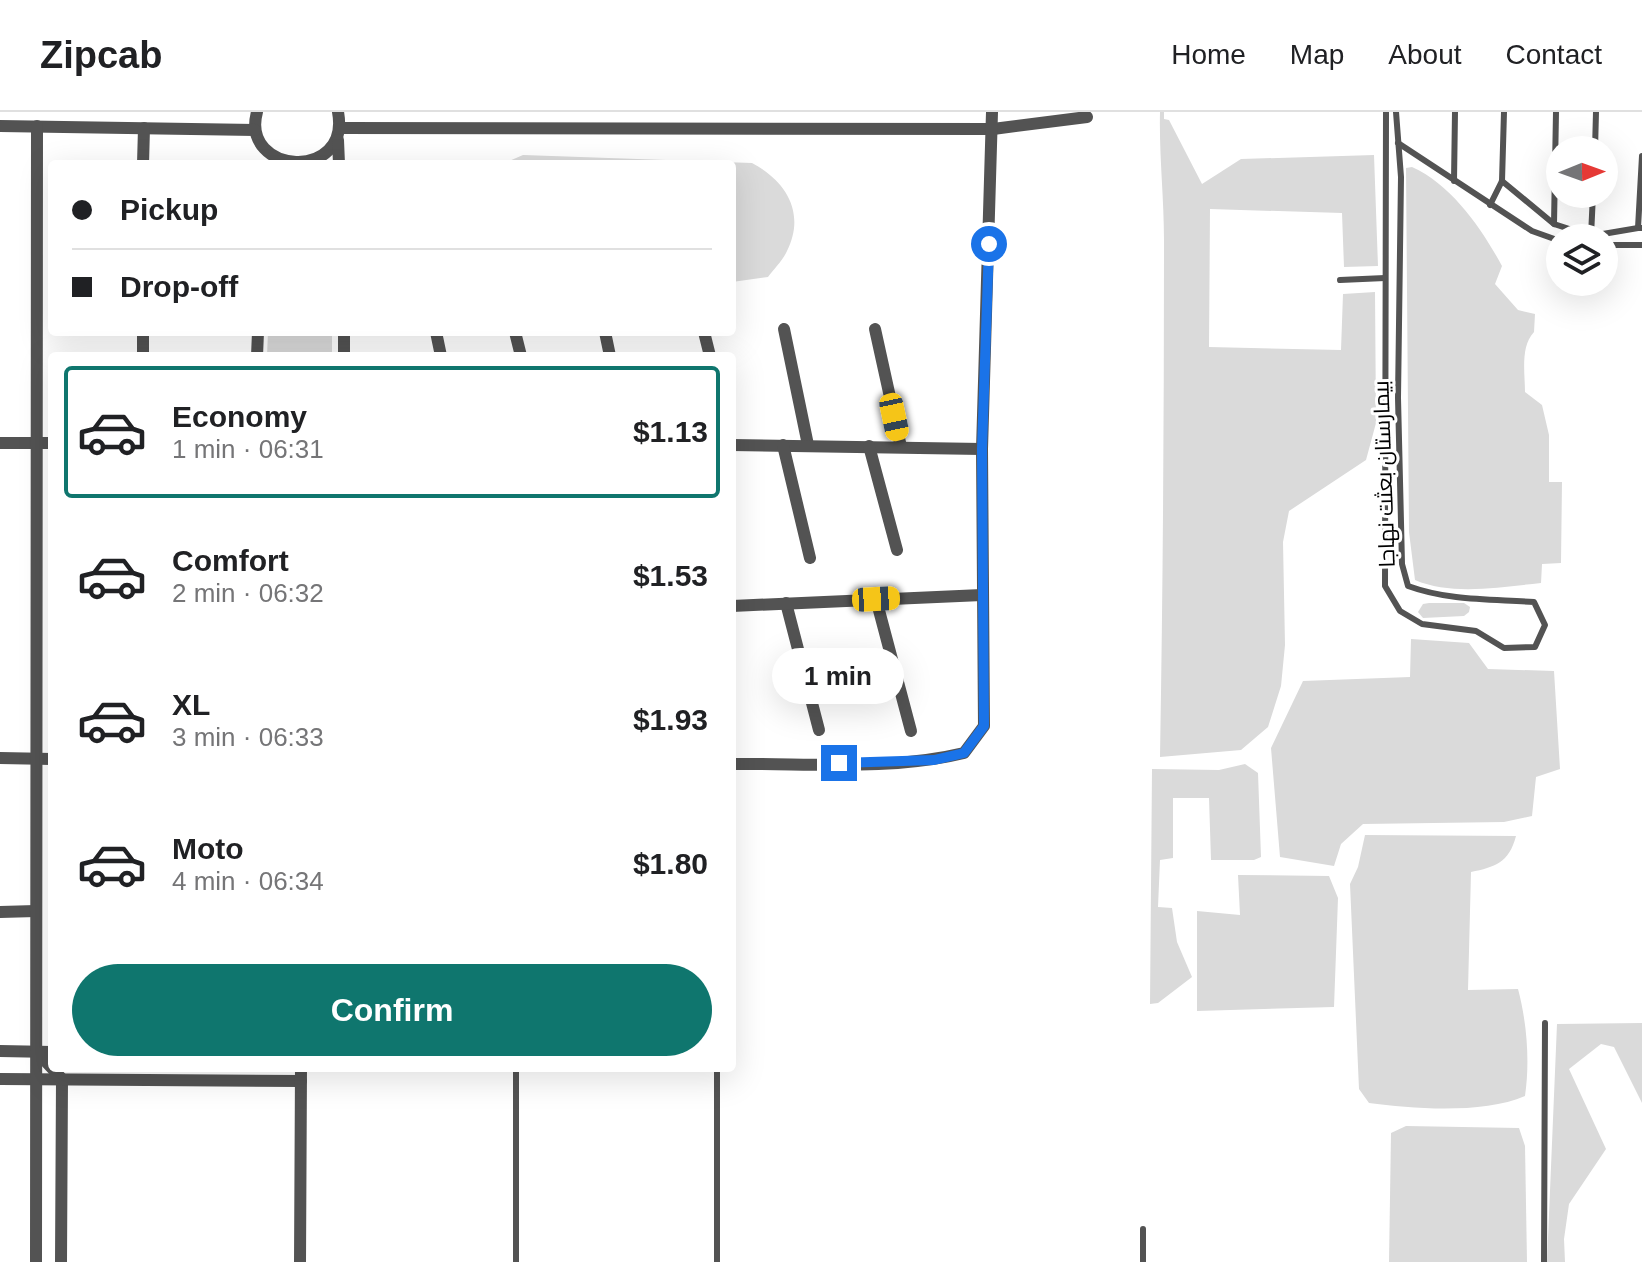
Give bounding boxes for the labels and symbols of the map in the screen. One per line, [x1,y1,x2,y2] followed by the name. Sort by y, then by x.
[1546,136,1618,208] north arrow
[971,226,1007,262] route start
[1368,380,1401,568] street label: بیمارستان بعثت نهاجا
[877,391,911,443] car
[851,586,901,612] car
[773,647,905,703] callout: 1 min
[821,745,857,781] route end

